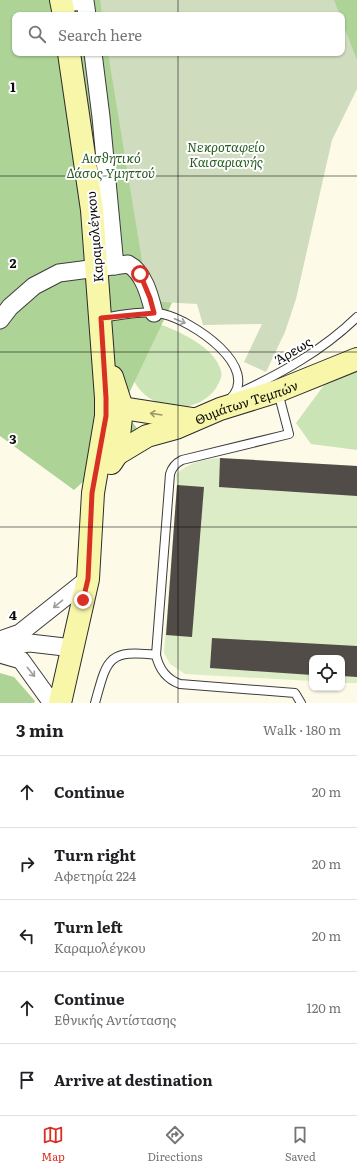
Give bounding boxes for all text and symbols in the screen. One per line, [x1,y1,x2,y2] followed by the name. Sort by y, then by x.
[12,12,345,56] search box
[26,23,48,45] icon: search
[58,23,142,46] text: Search here
[10,77,16,96] text: 1
[187,137,265,171] park label: Νεκροταφείο Καισαριανής
[67,148,155,182] park label: Αισθητικό Δάσος Υμηττού
[81,191,107,283] street label: Καραμολέγκου
[10,253,17,272] text: 2
[131,265,149,283] route start
[174,318,186,325] one-way arrow
[271,331,316,369] street label: Άρεως
[191,375,301,429] street label: Θυμάτων Τεμπών
[150,410,163,418] one-way arrow
[9,429,17,448] text: 3
[74,591,92,609] route end
[52,599,63,608] one-way arrow
[9,605,17,624] text: 4
[309,655,345,691] map controls
[309,655,345,691] button: locate
[26,667,35,678] one-way arrow
[16,717,64,742] text: 3 min
[263,720,341,739] text: Walk · 180 m
[54,780,124,803] text: Continue
[16,781,38,803] icon: ahead
[312,782,341,801] text: 20 m
[54,843,136,866] text: Turn right
[16,853,38,875] icon: right
[312,854,341,873] text: 20 m
[54,866,136,885] text: Αφετηρία 224
[54,915,123,938] text: Turn left
[16,925,38,947] icon: left
[312,926,341,945] text: 20 m
[54,938,146,957] text: Καραμολέγκου
[54,987,124,1010] text: Continue
[16,997,38,1019] icon: ahead
[306,998,341,1017] text: 120 m
[54,1010,176,1029] text: Εθνικής Αντίστασης
[54,1068,213,1091] text: Arrive at destination
[16,1069,38,1091] icon: arrive
[41,1124,65,1164] tab: Map
[147,1124,202,1164] tab: Directions
[285,1124,316,1164] tab: Saved

